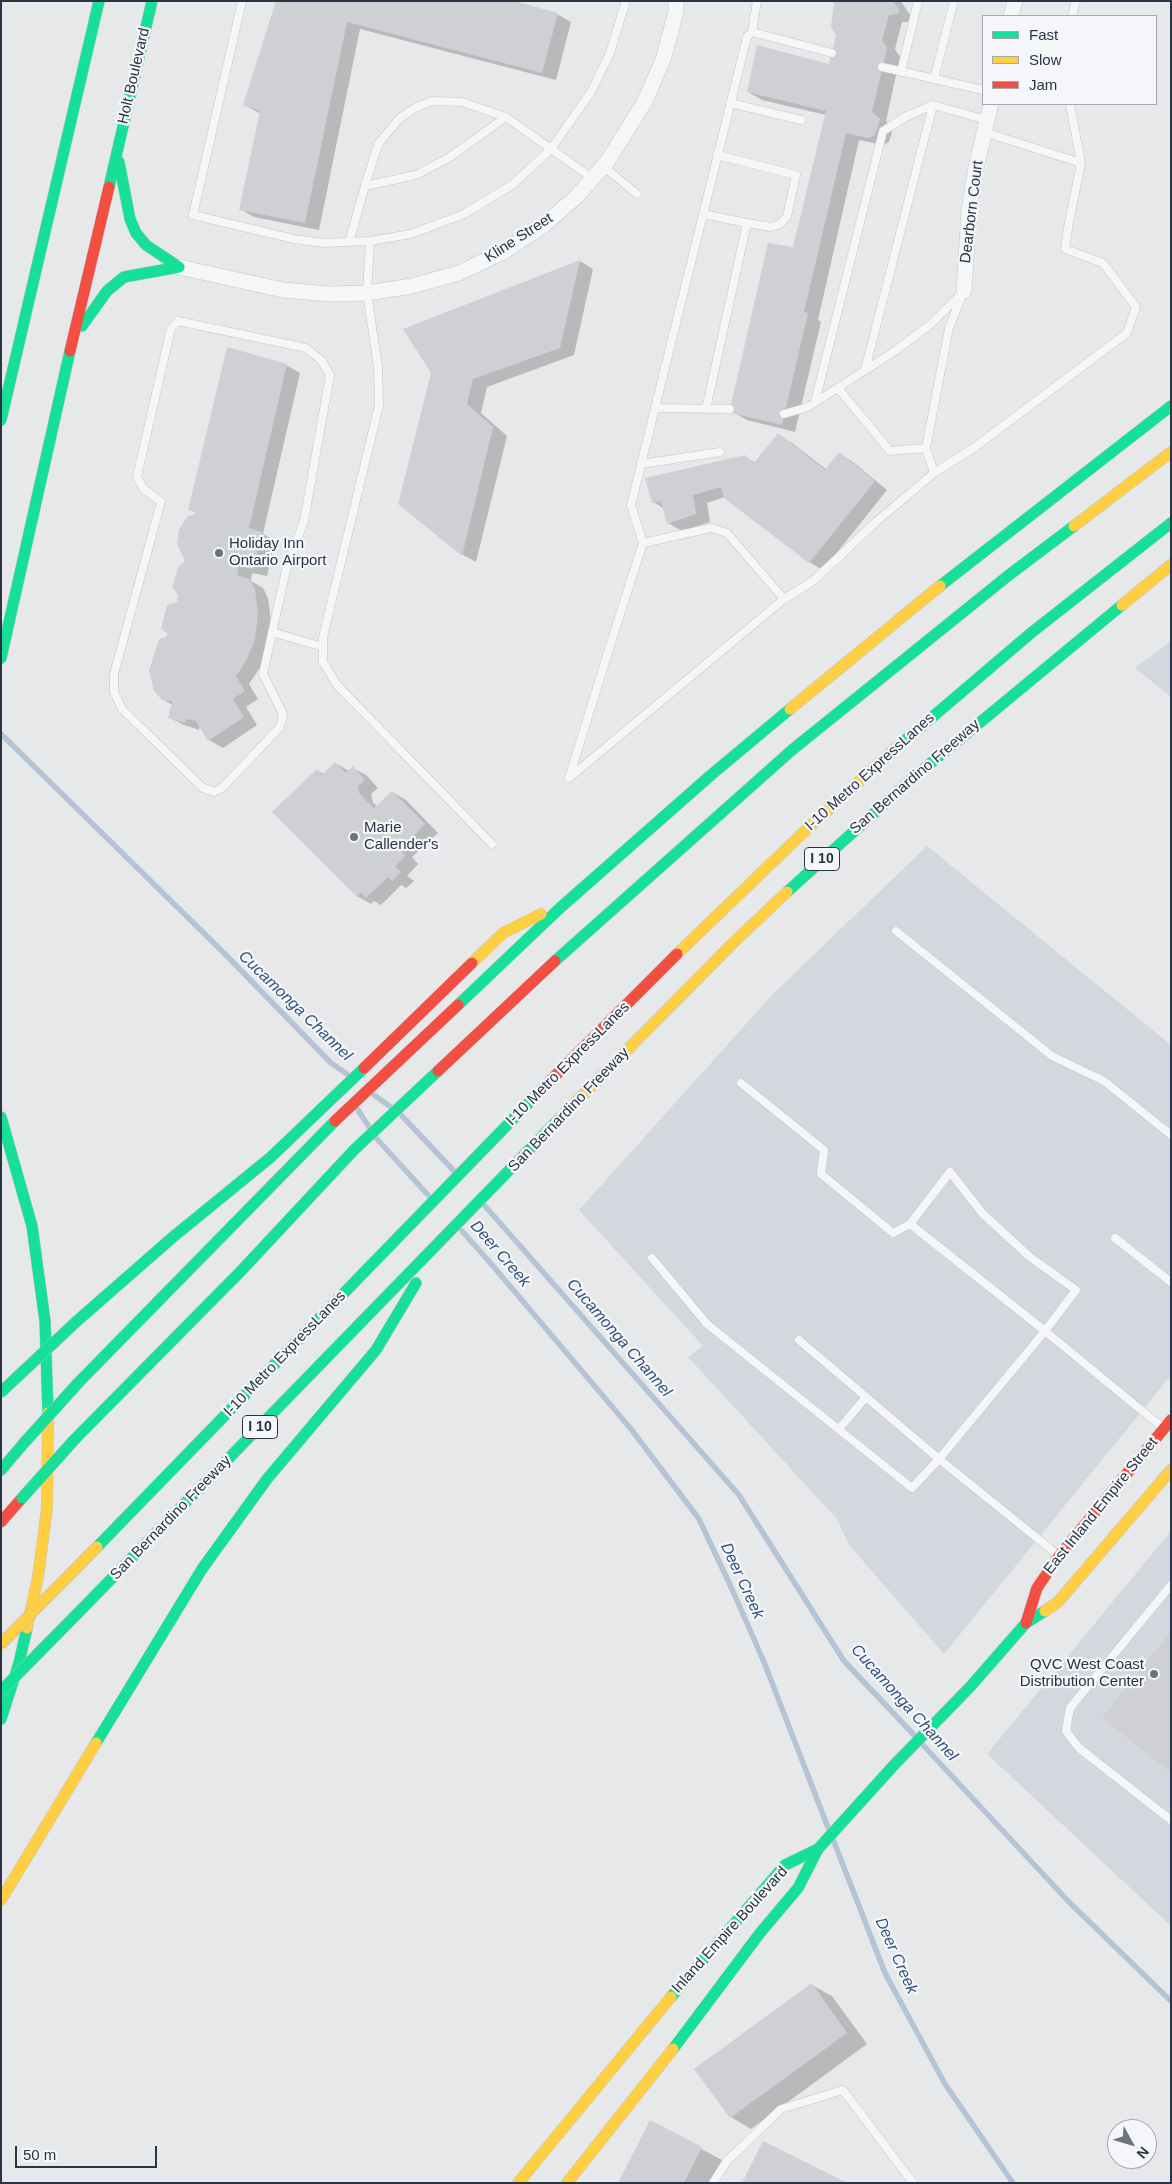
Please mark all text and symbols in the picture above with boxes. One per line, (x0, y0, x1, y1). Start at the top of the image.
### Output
legend (982, 15, 1157, 105)
street label: Holt Boulevard (114, 26, 154, 126)
text: Fast (1029, 26, 1058, 43)
text: Slow (1029, 51, 1062, 68)
text: Jam (1029, 76, 1057, 93)
street label: Dearborn Court (957, 160, 987, 264)
street label: Kline Street (482, 209, 556, 267)
place label: Holiday Inn Ontario Airport (229, 535, 327, 570)
marker: Holiday Inn Ontario Airport (213, 547, 225, 559)
street label: I-10 Metro ExpressLanes (802, 709, 938, 835)
street label: San Bernardino Freeway (846, 716, 984, 838)
place label: Marie Callender's (364, 819, 439, 854)
marker: Marie Callender's (348, 831, 360, 843)
road number: I 10 (804, 848, 840, 871)
water label: Cucamonga Channel (234, 947, 356, 1065)
street label: I-10 Metro ExpressLanes (502, 998, 634, 1130)
street label: San Bernardino Freeway (505, 1044, 633, 1176)
water label: Deer Creek (466, 1217, 534, 1291)
water label: Cucamonga Channel (562, 1275, 676, 1401)
street label: I-10 Metro ExpressLanes (220, 1287, 350, 1421)
road number: I 10 (242, 1415, 278, 1438)
street label: East Inland Empire Street (1040, 1434, 1162, 1578)
street label: San Bernardino Freeway (107, 1452, 235, 1584)
water label: Deer Creek (716, 1540, 768, 1622)
water label: Cucamonga Channel (847, 1641, 961, 1765)
place label: QVC West Coast Distribution Center (1020, 1656, 1144, 1691)
marker: QVC West Coast Distribution Center (1148, 1668, 1160, 1680)
street label: Inland Empire Boulevard (668, 1863, 792, 1997)
water label: Deer Creek (871, 1915, 921, 1997)
north arrow (1107, 2119, 1157, 2169)
scale bar (18, 2136, 160, 2168)
text: N (1133, 2144, 1152, 2162)
text: 50 m (23, 2146, 56, 2163)

